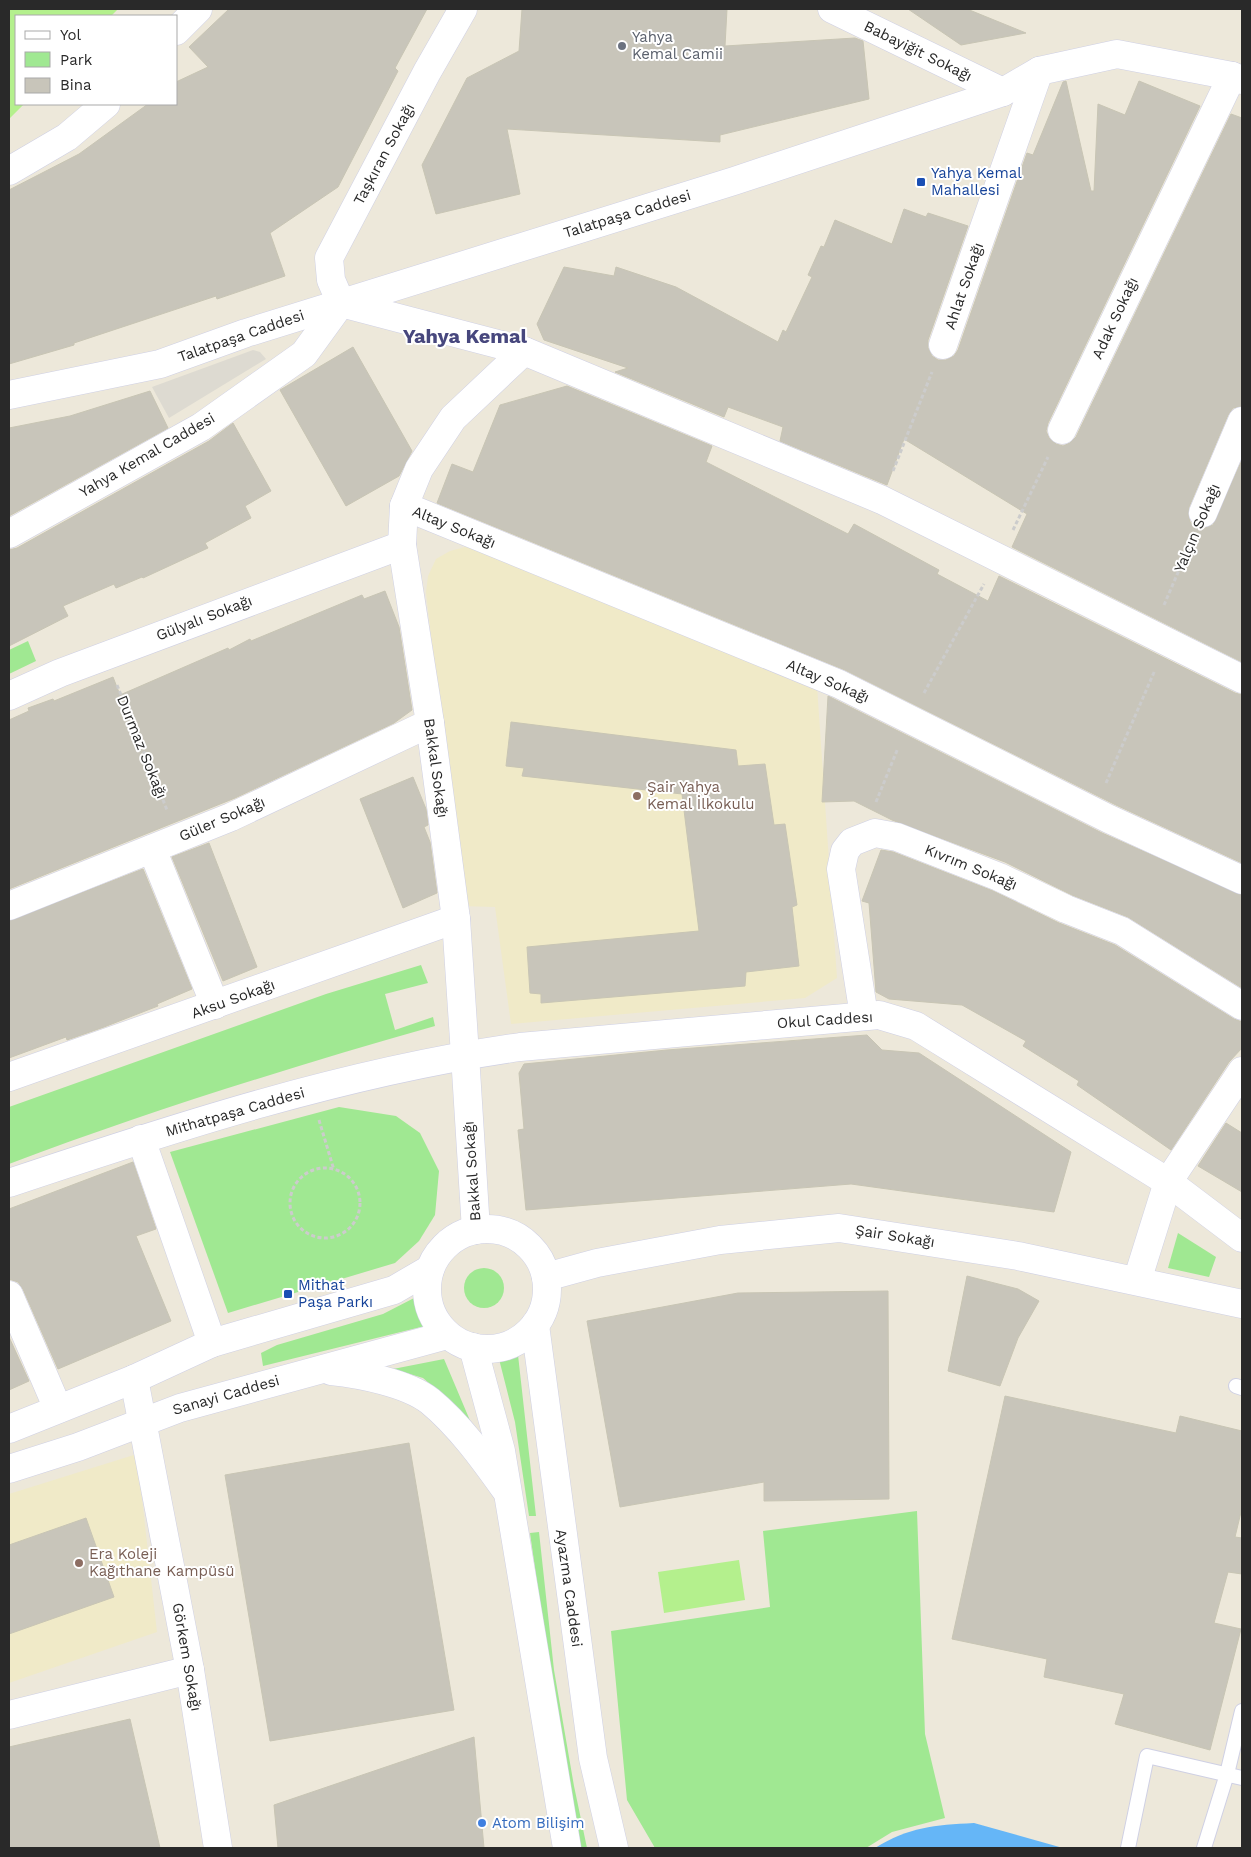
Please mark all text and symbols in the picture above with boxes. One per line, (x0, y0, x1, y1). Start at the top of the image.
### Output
legend (15, 15, 178, 105)
street label: Babayiğit Sokağı (861, 17, 975, 85)
text: Yol (60, 26, 82, 44)
place label: Yahya Kemal Camii (632, 28, 723, 63)
marker: Yahya Kemal Camii (616, 40, 628, 52)
text: Park (60, 51, 93, 69)
text: Bina (60, 76, 92, 94)
street label: Taşkıran Sokağı (350, 100, 418, 208)
place label: Yahya Kemal Mahallesi (931, 164, 1022, 199)
marker: Yahya Kemal Mahallesi (915, 176, 927, 188)
street label: Talatpaşa Caddesi (561, 186, 693, 242)
street label: Ahlat Sokağı (941, 240, 987, 332)
street label: Adak Sokağı (1088, 274, 1142, 362)
street label: Talatpaşa Caddesi (176, 306, 306, 366)
district label: Yahya Kemal (403, 324, 528, 348)
street label: Yahya Kemal Caddesi (76, 409, 218, 501)
street label: Yalçın Sokağı (1170, 481, 1224, 575)
street label: Altay Sokağı (410, 502, 498, 552)
street label: Gülyalı Sokağı (153, 591, 255, 645)
street label: Altay Sokağı (784, 655, 872, 707)
street label: Durmaz Sokağı (113, 693, 171, 801)
street label: Bakkal Sokağı (420, 717, 452, 819)
place label: Şair Yahya Kemal İlkokulu (647, 778, 755, 813)
marker: Şair Yahya Kemal İlkokulu (631, 790, 643, 802)
street label: Güler Sokağı (176, 793, 268, 845)
street label: Kıvrım Sokağı (922, 840, 1020, 894)
street label: Aksu Sokağı (189, 976, 277, 1022)
street label: Okul Caddesı (776, 1008, 874, 1032)
street label: Mithatpaşa Caddesi (163, 1083, 307, 1141)
street label: Bakkal Sokağı (460, 1120, 484, 1222)
street label: Şair Sokağı (854, 1221, 936, 1251)
place label: Mithat Paşa Parkı (298, 1276, 373, 1311)
marker: Mithat Paşa Parkı (282, 1288, 294, 1300)
street label: Sanayi Caddesi (171, 1371, 281, 1419)
street label: Ayazma Caddesi (552, 1528, 586, 1648)
place label: Era Koleji Kağıthane Kampüsü (89, 1545, 234, 1580)
marker: Era Koleji Kağıthane Kampüsü (73, 1557, 85, 1569)
street label: Görkem Sokağı (169, 1601, 205, 1713)
place label: Atom Bilişim (492, 1814, 585, 1832)
marker: Atom Bilişim (476, 1817, 488, 1829)

